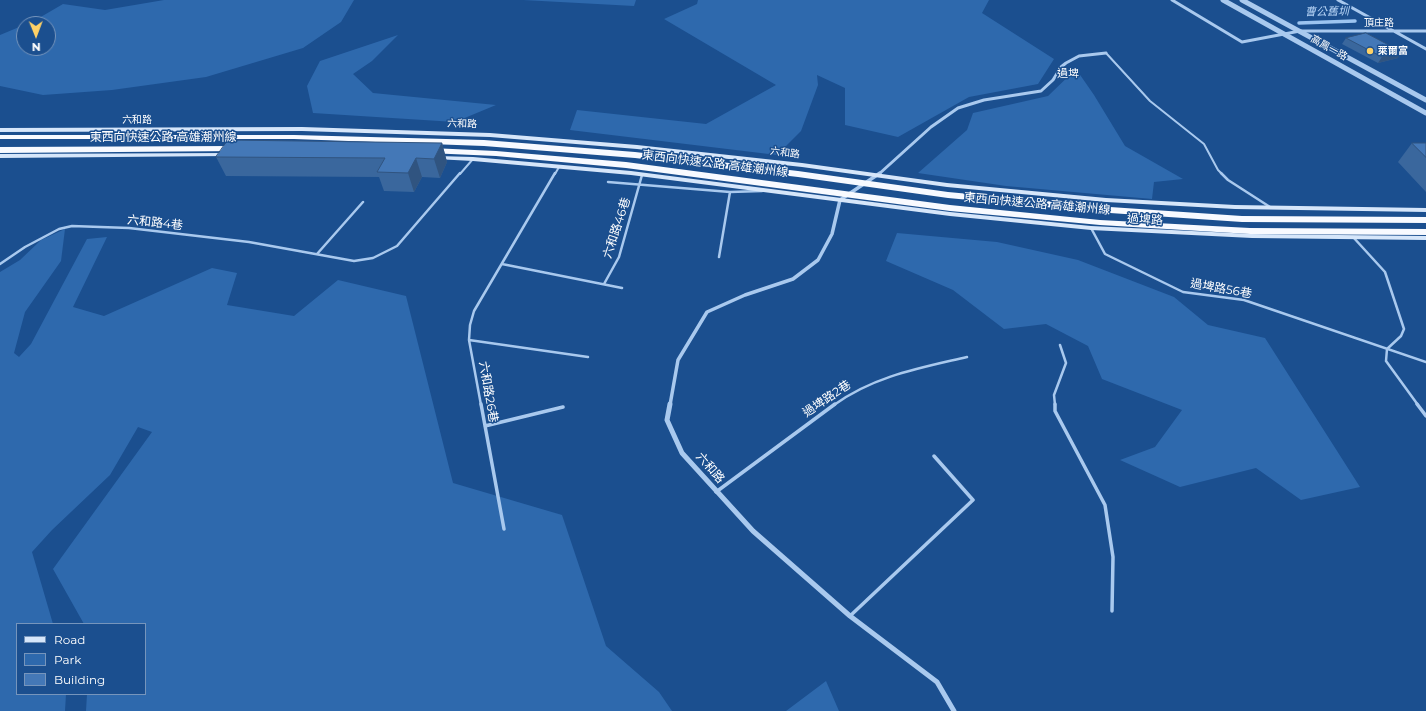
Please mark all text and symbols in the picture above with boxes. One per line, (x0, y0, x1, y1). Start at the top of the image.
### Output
water label: 曹公舊圳 (1305, 5, 1349, 19)
north arrow (16, 16, 56, 56)
street label: 頂庄路 (1364, 17, 1394, 29)
street label: 高鳳一路 (1309, 33, 1349, 63)
text: N (32, 40, 41, 54)
place label: 萊爾富 (1378, 45, 1408, 57)
marker: 萊爾富 (1365, 46, 1375, 56)
district label: 過埤 (1057, 67, 1079, 81)
street label: 六和路 (122, 114, 152, 126)
street label: 六和路 (447, 117, 477, 131)
street label: 東西向快速公路 高雄潮州線 (89, 130, 237, 144)
street label: 六和路 (769, 145, 801, 161)
street label: 東西向快速公路 高雄潮州線 (641, 148, 789, 180)
street label: 東西向快速公路 高雄潮州線 (963, 190, 1111, 218)
street label: 六和路46巷 (600, 196, 634, 260)
street label: 過埤路 (1127, 212, 1163, 228)
street label: 六和路4巷 (126, 213, 184, 233)
street label: 過埤路56巷 (1189, 277, 1253, 301)
street label: 六和路26巷 (476, 360, 500, 424)
street label: 過埤路2巷 (800, 378, 854, 420)
street label: 六和路 (693, 450, 727, 486)
legend (16, 623, 146, 695)
text: Road (54, 632, 85, 647)
text: Park (54, 652, 81, 667)
text: Building (54, 672, 105, 687)

